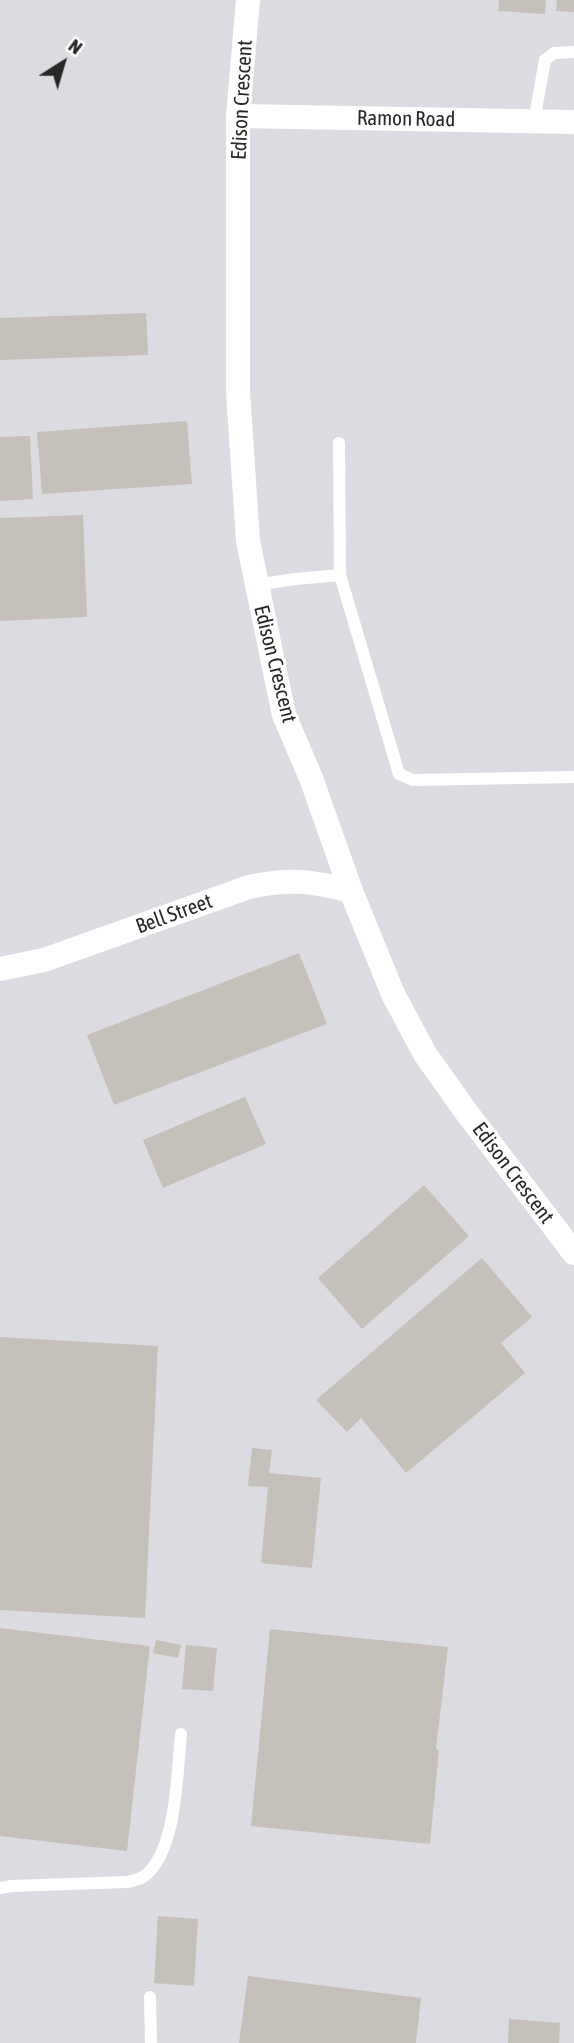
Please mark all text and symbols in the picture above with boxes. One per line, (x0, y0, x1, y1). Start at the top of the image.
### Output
north arrow (28, 28, 98, 98)
text: N (65, 34, 87, 58)
street label: Edison Crescent (226, 39, 258, 161)
street label: Ramon Road (357, 106, 455, 132)
street label: Edison Crescent (248, 603, 302, 725)
street label: Bell Street (132, 889, 216, 939)
street label: Edison Crescent (467, 1117, 559, 1229)

